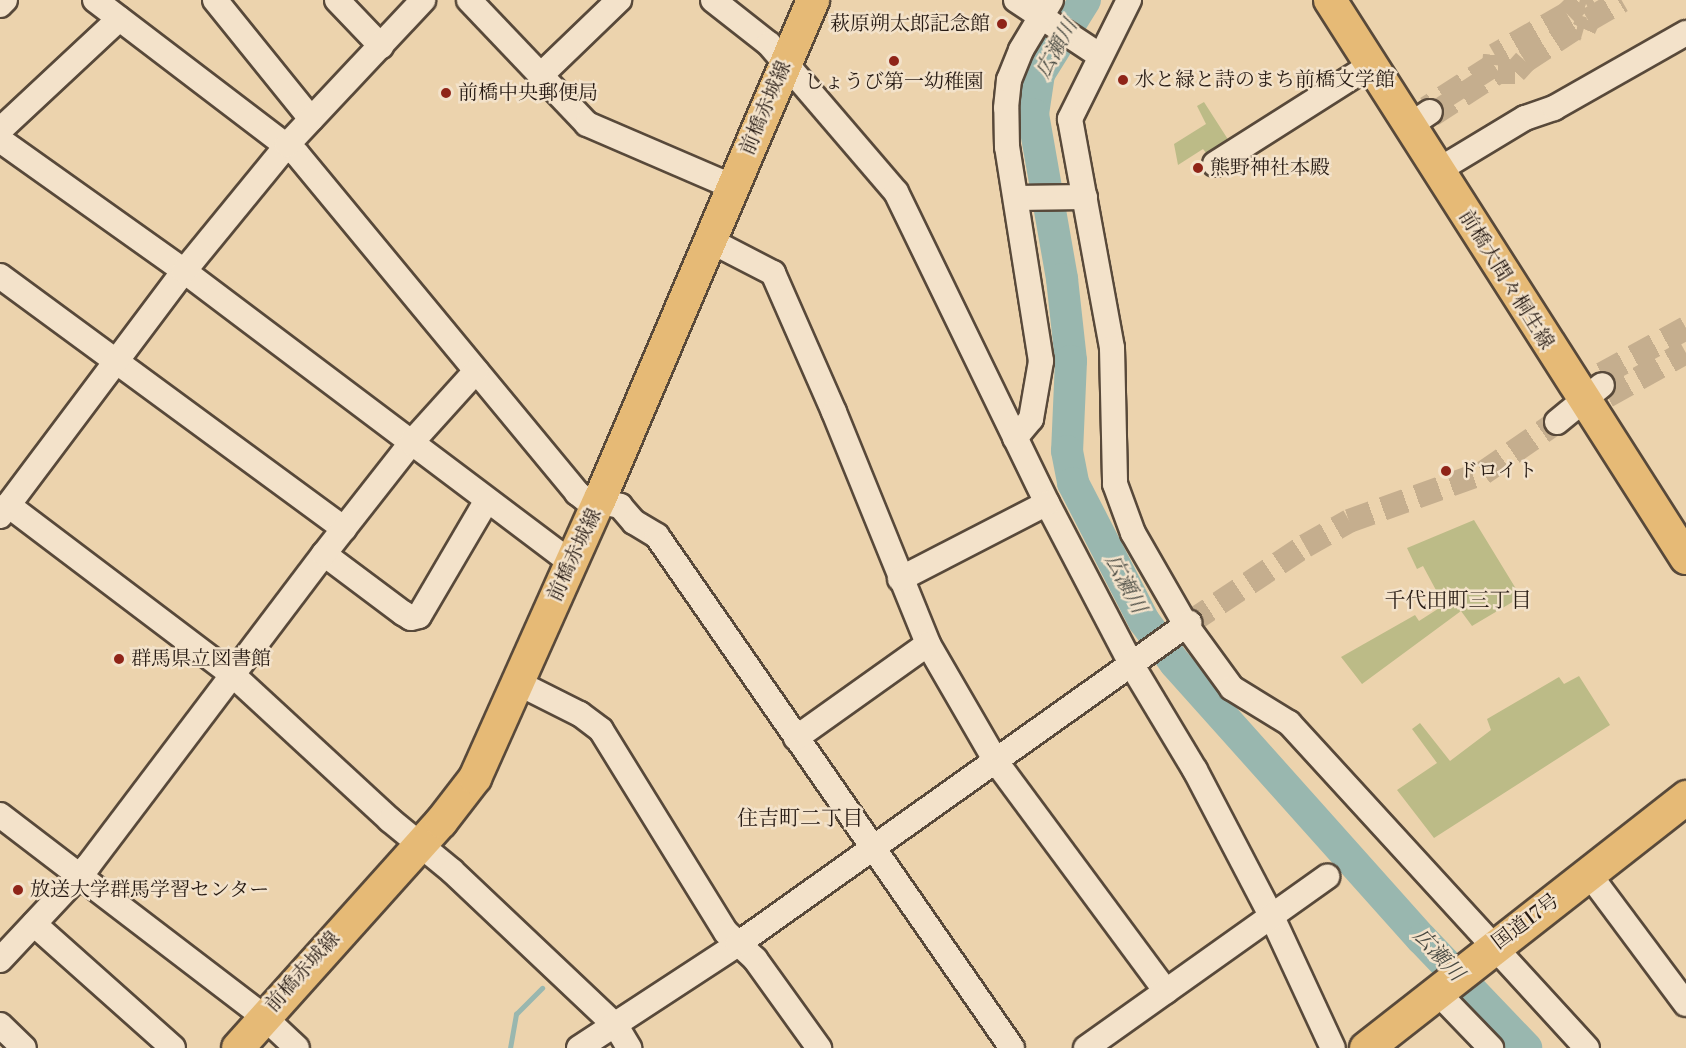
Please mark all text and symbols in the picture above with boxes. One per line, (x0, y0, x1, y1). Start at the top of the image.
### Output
place label: 萩原朔太郎記念館 (830, 12, 990, 36)
water label: 広瀬川 (1031, 15, 1083, 83)
marker: 萩原朔太郎記念館 (995, 17, 1009, 31)
marker: しょうび第一幼稚園 (887, 54, 901, 68)
street label: 前橋赤城線 (735, 57, 797, 159)
place label: 水と緑と詩のまち前橋文学館 (1135, 68, 1395, 92)
place label: しょうび第一幼稚園 (804, 70, 984, 94)
marker: 水と緑と詩のまち前橋文学館 (1116, 73, 1130, 87)
place label: 前橋中央郵便局 (458, 81, 598, 105)
marker: 前橋中央郵便局 (439, 86, 453, 100)
place label: 熊野神社本殿 (1210, 156, 1330, 180)
marker: 熊野神社本殿 (1191, 161, 1205, 175)
street label: 前橋大間々桐生線 (1453, 206, 1559, 354)
place label: ドロイト (1458, 459, 1538, 483)
marker: ドロイト (1439, 464, 1453, 478)
street label: 前橋赤城線 (543, 505, 607, 605)
water label: 広瀬川 (1099, 550, 1151, 618)
district label: 千代田町三丁目 (1385, 588, 1531, 614)
place label: 群馬県立図書館 (131, 647, 271, 671)
marker: 群馬県立図書館 (112, 652, 126, 666)
district label: 住吉町二丁目 (737, 806, 863, 832)
place label: 放送大学群馬学習センター (30, 878, 270, 902)
marker: 放送大学群馬学習センター (11, 883, 25, 897)
street label: 国道17号 (1488, 889, 1564, 955)
water label: 広瀬川 (1407, 923, 1469, 987)
street label: 前橋赤城線 (261, 927, 345, 1017)

